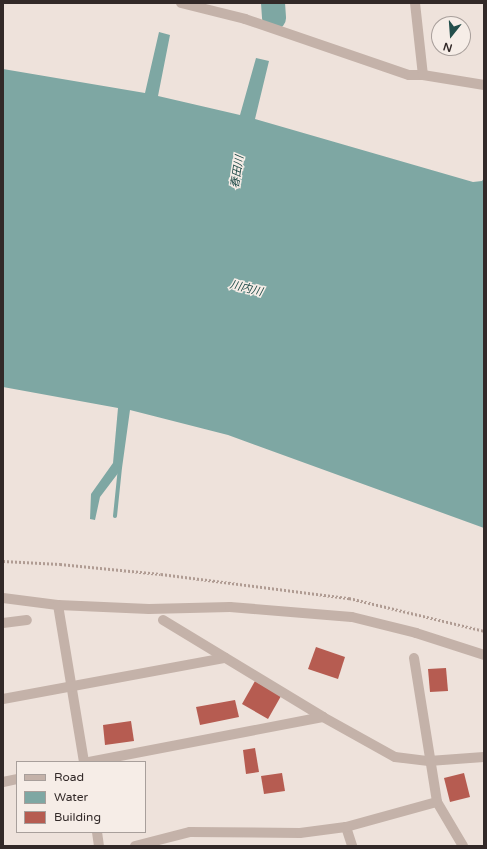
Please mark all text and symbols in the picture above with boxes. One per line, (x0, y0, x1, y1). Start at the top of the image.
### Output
north arrow (431, 16, 471, 56)
text: N (442, 39, 454, 55)
water label: 春田川 (229, 155, 247, 189)
water label: 川内川 (228, 279, 264, 299)
legend (16, 761, 146, 833)
text: Road (54, 770, 84, 784)
text: Water (54, 790, 88, 804)
text: Building (54, 810, 101, 824)

